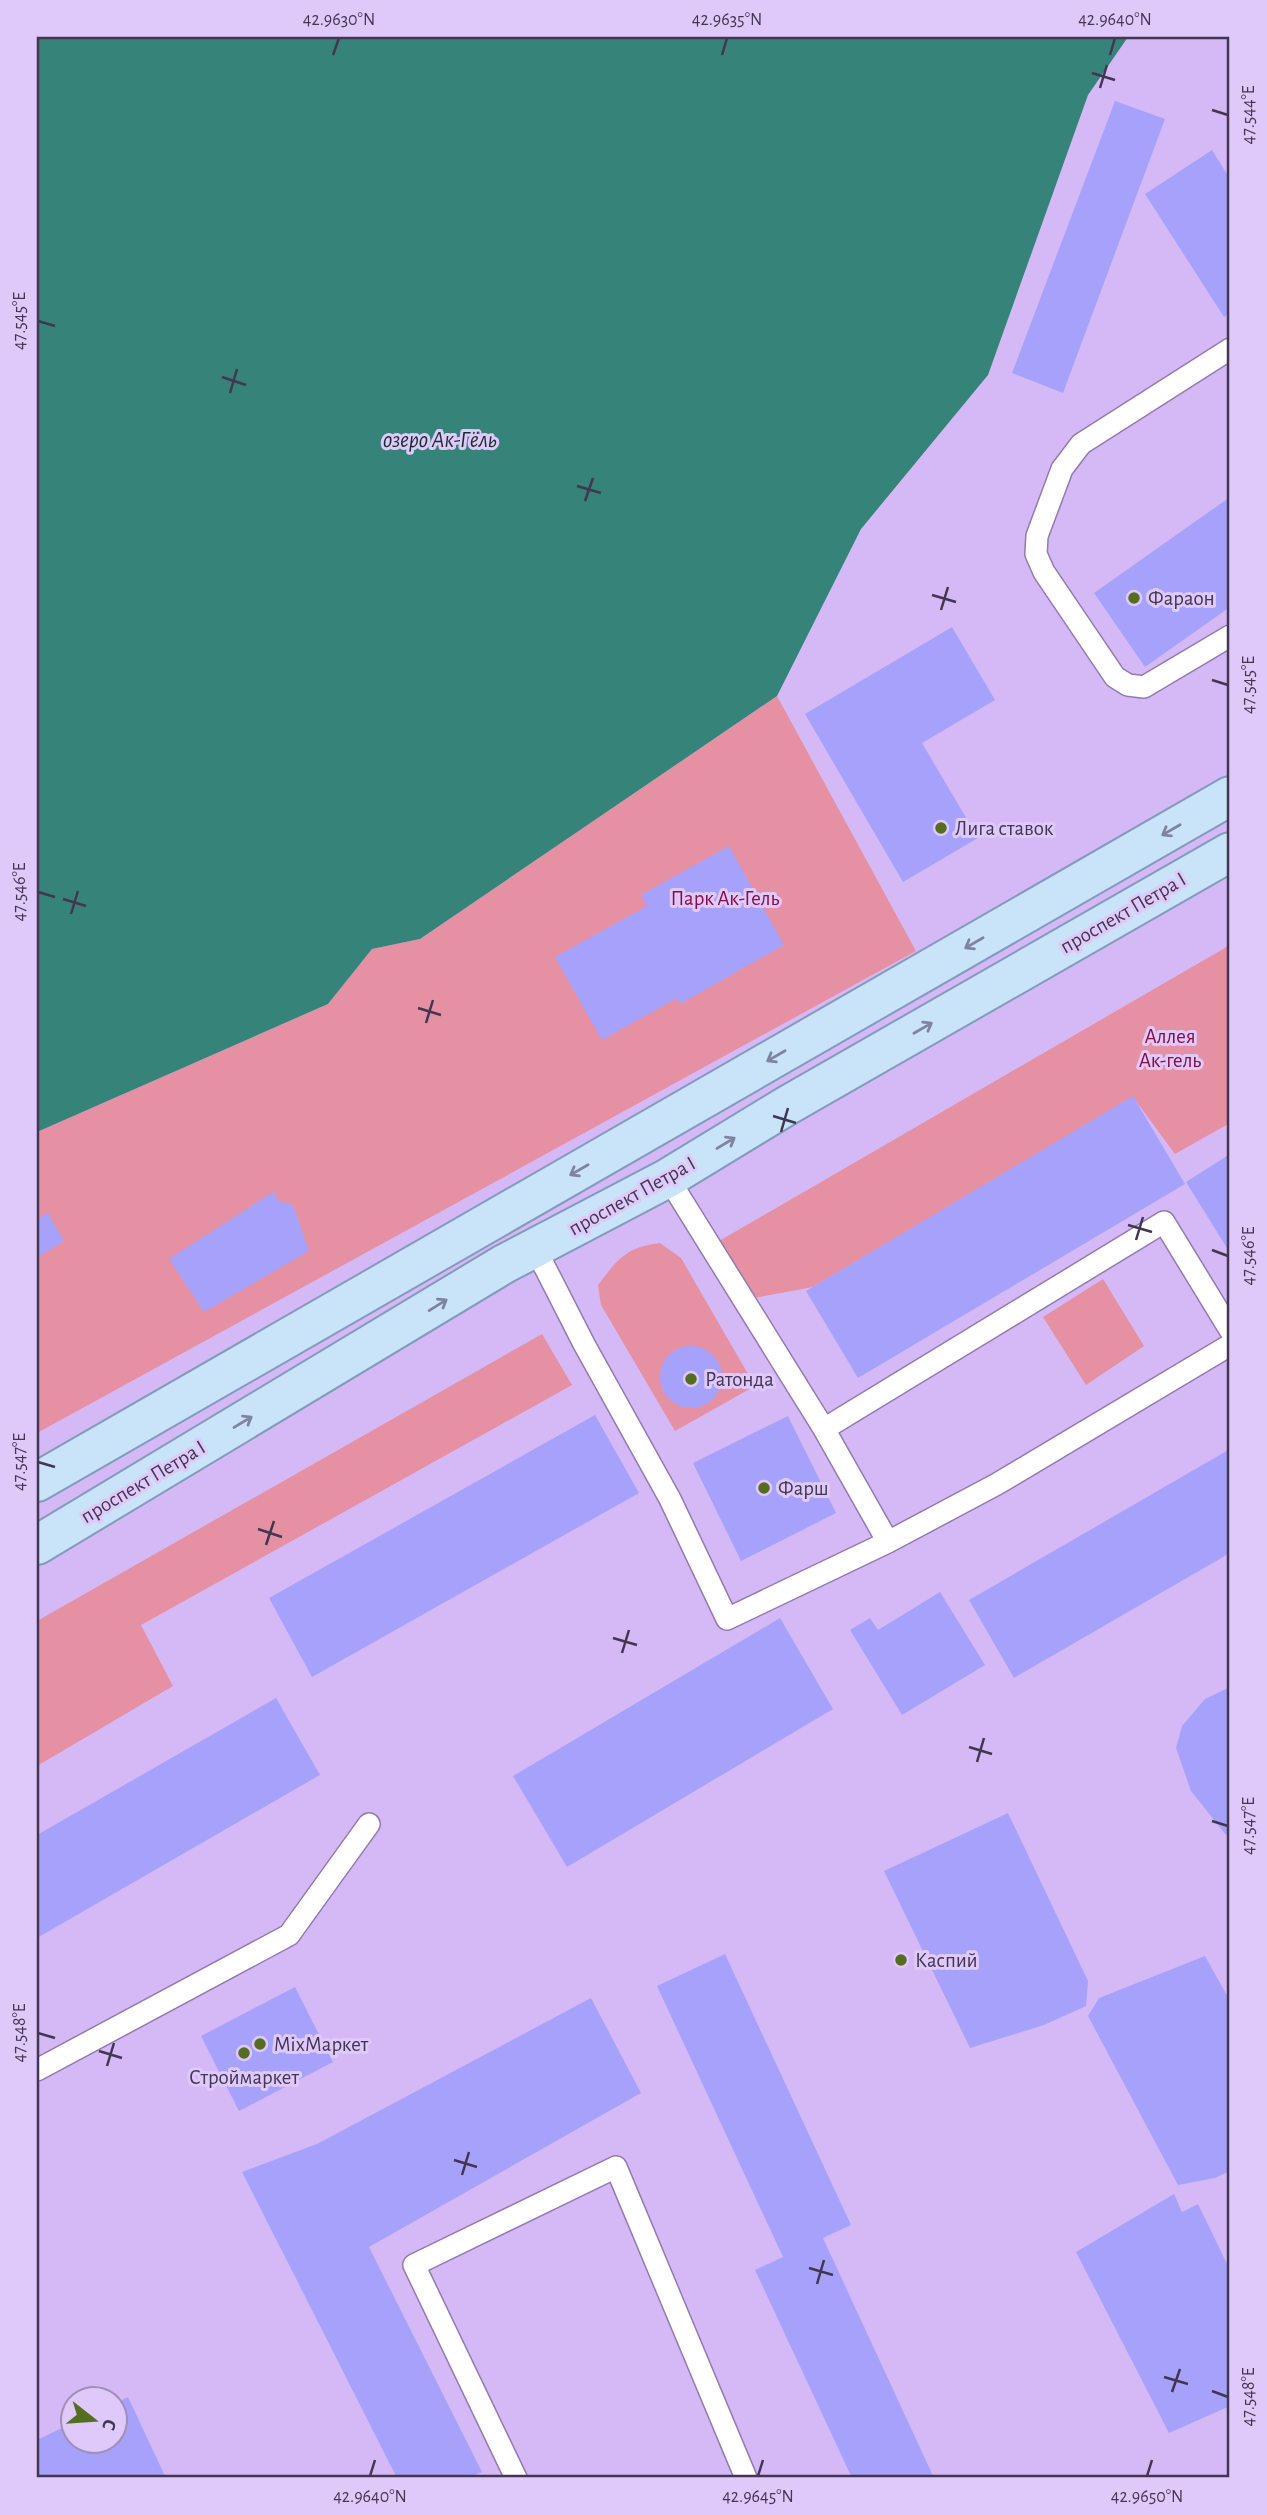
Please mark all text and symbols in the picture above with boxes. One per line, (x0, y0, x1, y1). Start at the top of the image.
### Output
text: 42.9630°N (303, 11, 375, 29)
text: 42.9635°N (692, 11, 762, 29)
text: 42.9640°N (1078, 11, 1152, 29)
text: 47.544°E (1240, 85, 1258, 145)
text: 47.545°E (11, 292, 29, 350)
water label: озеро Ак-Гёль (383, 429, 497, 452)
place label: Фараон (1148, 588, 1215, 609)
marker: Фараон (1126, 590, 1142, 606)
text: 47.545°E (1240, 656, 1258, 714)
place label: Лига ставок (955, 818, 1054, 839)
marker: Лига ставок (933, 820, 949, 836)
one-way arrow (1161, 824, 1182, 837)
text: 47.546°E (11, 862, 29, 921)
street label: проспект Петра I (1057, 869, 1189, 957)
park label: Парк Ак-Гель (671, 888, 779, 909)
one-way arrow (964, 936, 984, 950)
one-way arrow (912, 1021, 932, 1035)
park label: Аллея Ак-гель (1139, 1026, 1201, 1071)
one-way arrow (767, 1050, 787, 1064)
one-way arrow (716, 1136, 736, 1150)
street label: проспект Петра I (565, 1153, 699, 1239)
one-way arrow (569, 1163, 589, 1177)
text: 47.546°E (1240, 1226, 1258, 1285)
one-way arrow (427, 1298, 447, 1312)
place label: Ратонда (705, 1369, 774, 1390)
marker: Ратонда (683, 1371, 699, 1387)
one-way arrow (232, 1415, 252, 1429)
text: 47.547°E (11, 1433, 29, 1491)
street label: проспект Петра I (77, 1437, 209, 1527)
place label: Фарш (778, 1478, 829, 1499)
marker: Фарш (756, 1480, 772, 1496)
text: 47.547°E (1240, 1797, 1258, 1855)
place label: Каспий (915, 1950, 978, 1971)
marker: Каспий (893, 1952, 909, 1968)
text: 47.548°E (11, 2003, 29, 2062)
place label: MixМаркет (274, 2034, 369, 2055)
marker: MixМаркет (252, 2036, 268, 2052)
marker: Строймаркет (236, 2045, 252, 2061)
place label: Строймаркет (189, 2067, 299, 2088)
text: 47.548°E (1240, 2367, 1258, 2426)
north arrow (60, 2386, 130, 2456)
text: С (98, 2417, 119, 2432)
text: 42.9640°N (333, 2488, 407, 2506)
text: 42.9645°N (722, 2488, 794, 2506)
text: 42.9650°N (1111, 2488, 1183, 2506)

